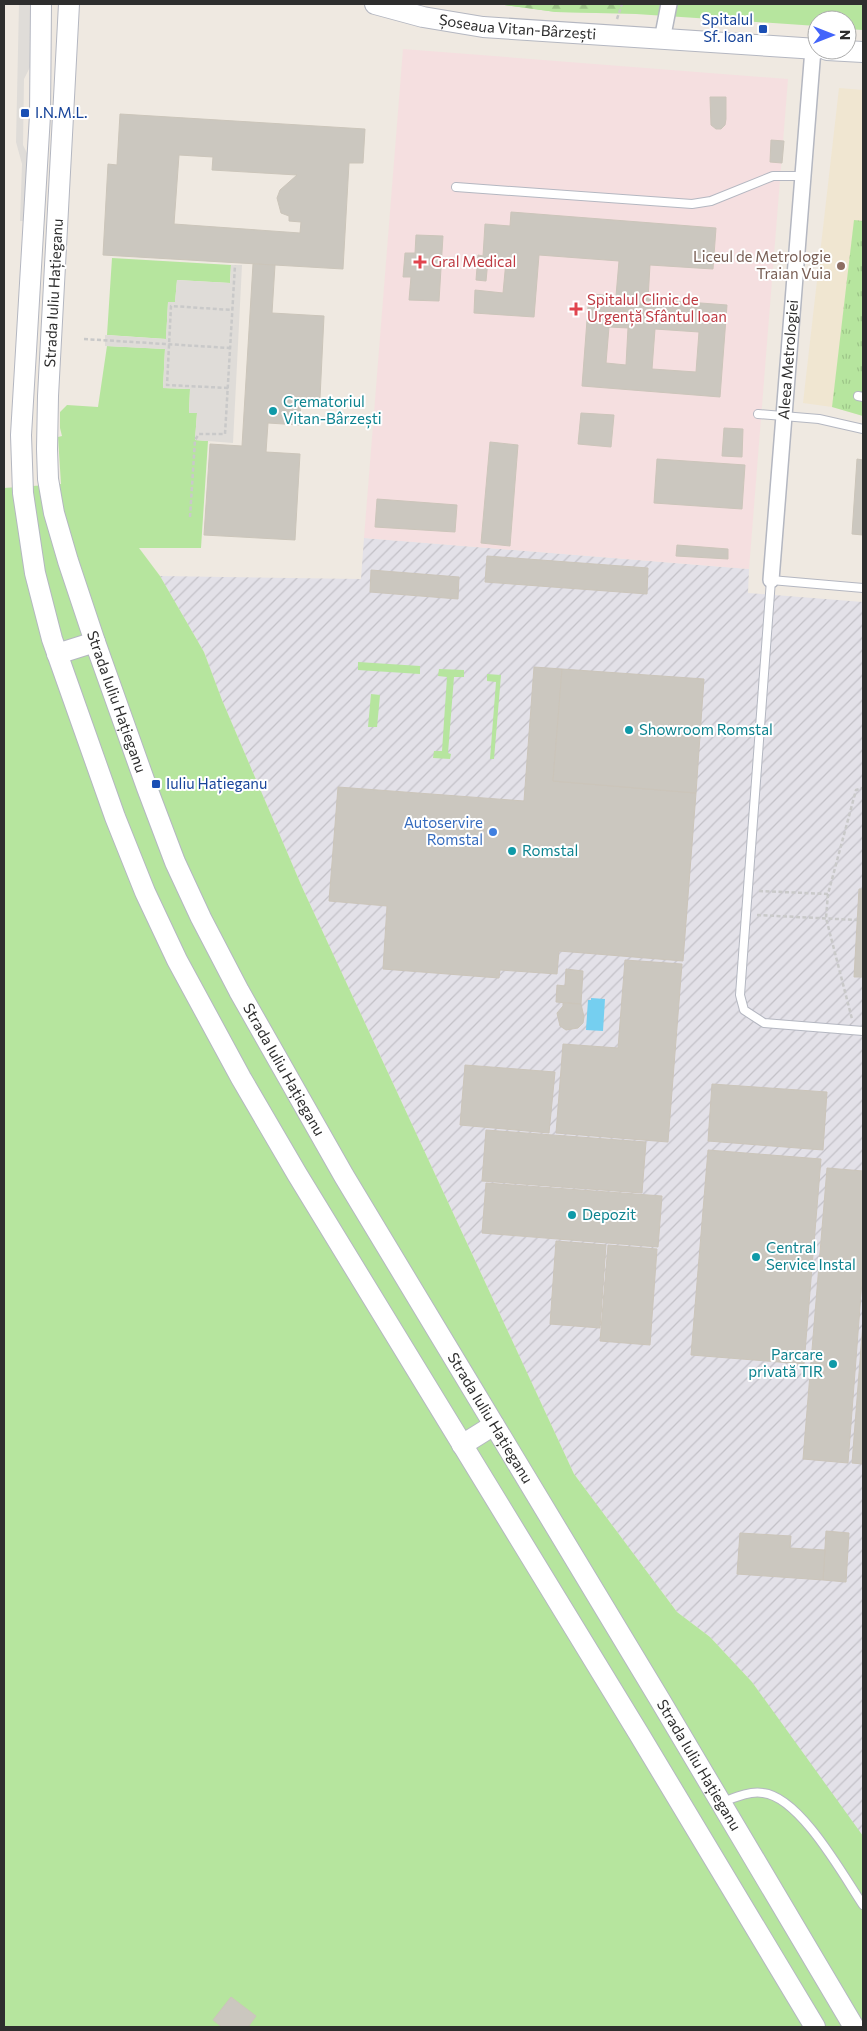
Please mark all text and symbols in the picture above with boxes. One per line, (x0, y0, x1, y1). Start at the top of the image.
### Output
street label: Șoseaua Vitan-Bârzești (437, 10, 597, 44)
place label: Spitalul Sf. Ioan (701, 10, 753, 45)
north arrow (807, 10, 857, 60)
marker: Spitalul Sf. Ioan (757, 23, 769, 35)
text: N (837, 30, 854, 40)
place label: I.N.M.L. (35, 103, 88, 121)
marker: I.N.M.L. (19, 107, 31, 119)
street label: Strada Iuliu Hațieganu (40, 218, 68, 368)
place label: Liceul de Metrologie Traian Vuia (693, 247, 831, 282)
place label: Gral Medical (431, 252, 516, 270)
marker: Gral Medical (413, 255, 427, 269)
marker: Liceul de Metrologie Traian Vuia (835, 260, 847, 272)
place label: Spitalul Clinic de Urgență Sfântul Ioan (587, 290, 727, 327)
street label: Aleea Metrologiei (774, 299, 801, 420)
marker: Spitalul Clinic de Urgență Sfântul Ioan (569, 302, 583, 316)
place label: Crematoriul Vitan-Bârzești (283, 392, 382, 429)
marker: Crematoriul Vitan-Bârzești (267, 405, 279, 417)
street label: Strada Iuliu Hațieganu (84, 628, 151, 775)
place label: Showroom Romstal (639, 720, 773, 738)
marker: Showroom Romstal (623, 724, 635, 736)
place label: Iuliu Hațieganu (166, 774, 267, 794)
marker: Iuliu Hațieganu (150, 778, 162, 790)
place label: Autoservire Romstal (404, 813, 483, 848)
marker: Autoservire Romstal (487, 826, 499, 838)
place label: Romstal (522, 841, 578, 859)
marker: Romstal (506, 845, 518, 857)
street label: Strada Iuliu Hațieganu (240, 1000, 329, 1138)
place label: Depozit (582, 1205, 636, 1223)
marker: Depozit (566, 1209, 578, 1221)
place label: Central Service Instal (766, 1238, 856, 1273)
marker: Central Service Instal (750, 1251, 762, 1263)
place label: Parcare privată TIR (748, 1345, 823, 1380)
street label: Strada Iuliu Hațieganu (445, 1349, 537, 1486)
marker: Parcare privată TIR (827, 1358, 839, 1370)
street label: Strada Iuliu Hațieganu (654, 1696, 745, 1833)

